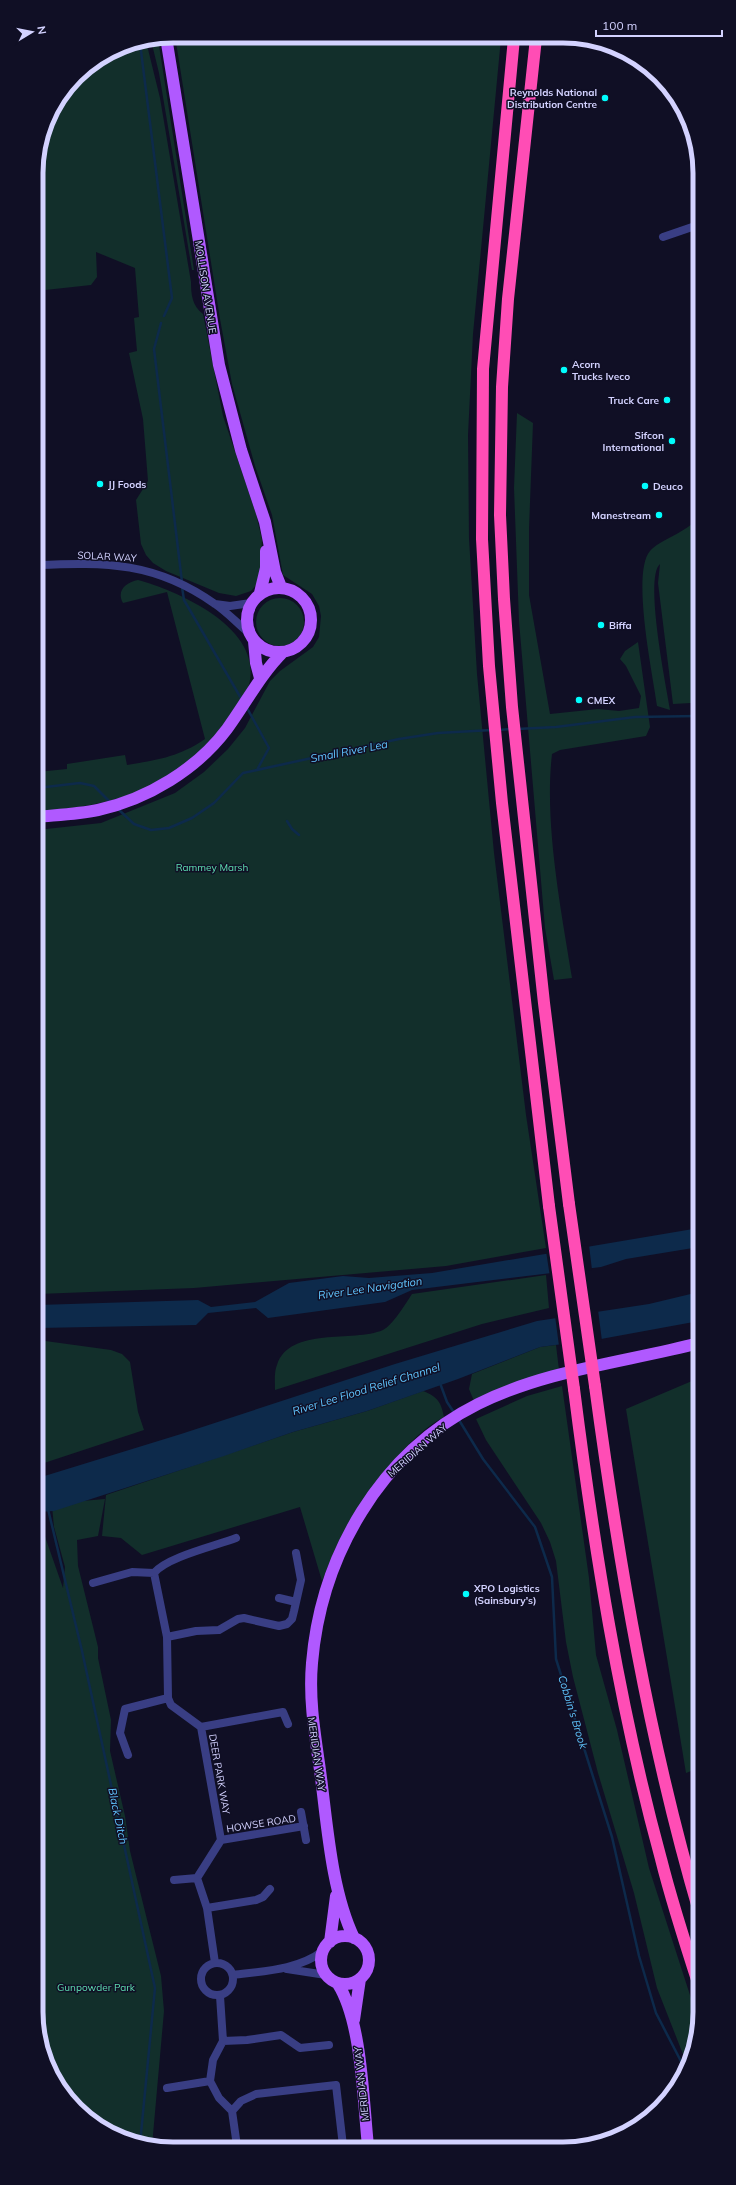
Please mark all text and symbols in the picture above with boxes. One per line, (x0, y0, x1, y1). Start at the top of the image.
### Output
north arrow (12, 12, 52, 52)
scale bar (596, 12, 722, 38)
text: 100 m (602, 18, 637, 33)
text: N (34, 25, 49, 36)
place label: Reynolds National Distribution Centre (507, 86, 598, 111)
marker: Reynolds National Distribution Centre (600, 93, 610, 103)
street label: MOLLISON AVENUE (192, 240, 219, 335)
place label: Acorn Trucks Iveco (572, 358, 630, 383)
marker: Acorn Trucks Iveco (559, 365, 569, 375)
place label: Truck Care (608, 394, 660, 407)
marker: Truck Care (662, 395, 672, 405)
place label: Sifcon International (603, 429, 664, 454)
marker: Sifcon International (667, 436, 677, 446)
place label: JJ Foods (108, 478, 146, 491)
marker: JJ Foods (95, 479, 105, 489)
place label: Deuco (653, 480, 683, 493)
marker: Deuco (640, 481, 650, 491)
place label: Manestream (591, 509, 651, 522)
marker: Manestream (654, 510, 664, 520)
street label: SOLAR WAY (77, 548, 138, 565)
place label: Biffa (609, 619, 632, 632)
marker: Biffa (596, 620, 606, 630)
place label: CMEX (587, 694, 615, 707)
marker: CMEX (574, 695, 584, 705)
water label: Small River Lea (309, 737, 389, 765)
park label: Rammey Marsh (176, 861, 249, 874)
water label: River Lee Navigation (317, 1274, 423, 1302)
water label: River Lee Flood Relief Channel (290, 1360, 442, 1418)
street label: MERIDIAN WAY (385, 1420, 451, 1480)
place label: XPO Logistics (Sainsbury's) (473, 1582, 540, 1607)
marker: XPO Logistics (Sainsbury's) (461, 1589, 471, 1599)
water label: Cobbin's Brook (555, 1674, 591, 1751)
street label: MERIDIAN WAY (305, 1716, 328, 1793)
street label: DEER PARK WAY (206, 1733, 233, 1816)
water label: Black Ditch (105, 1787, 131, 1845)
street label: HOWSE ROAD (225, 1812, 297, 1835)
park label: Gunpowder Park (57, 1981, 136, 1994)
street label: MERIDIAN WAY (351, 2045, 372, 2122)

